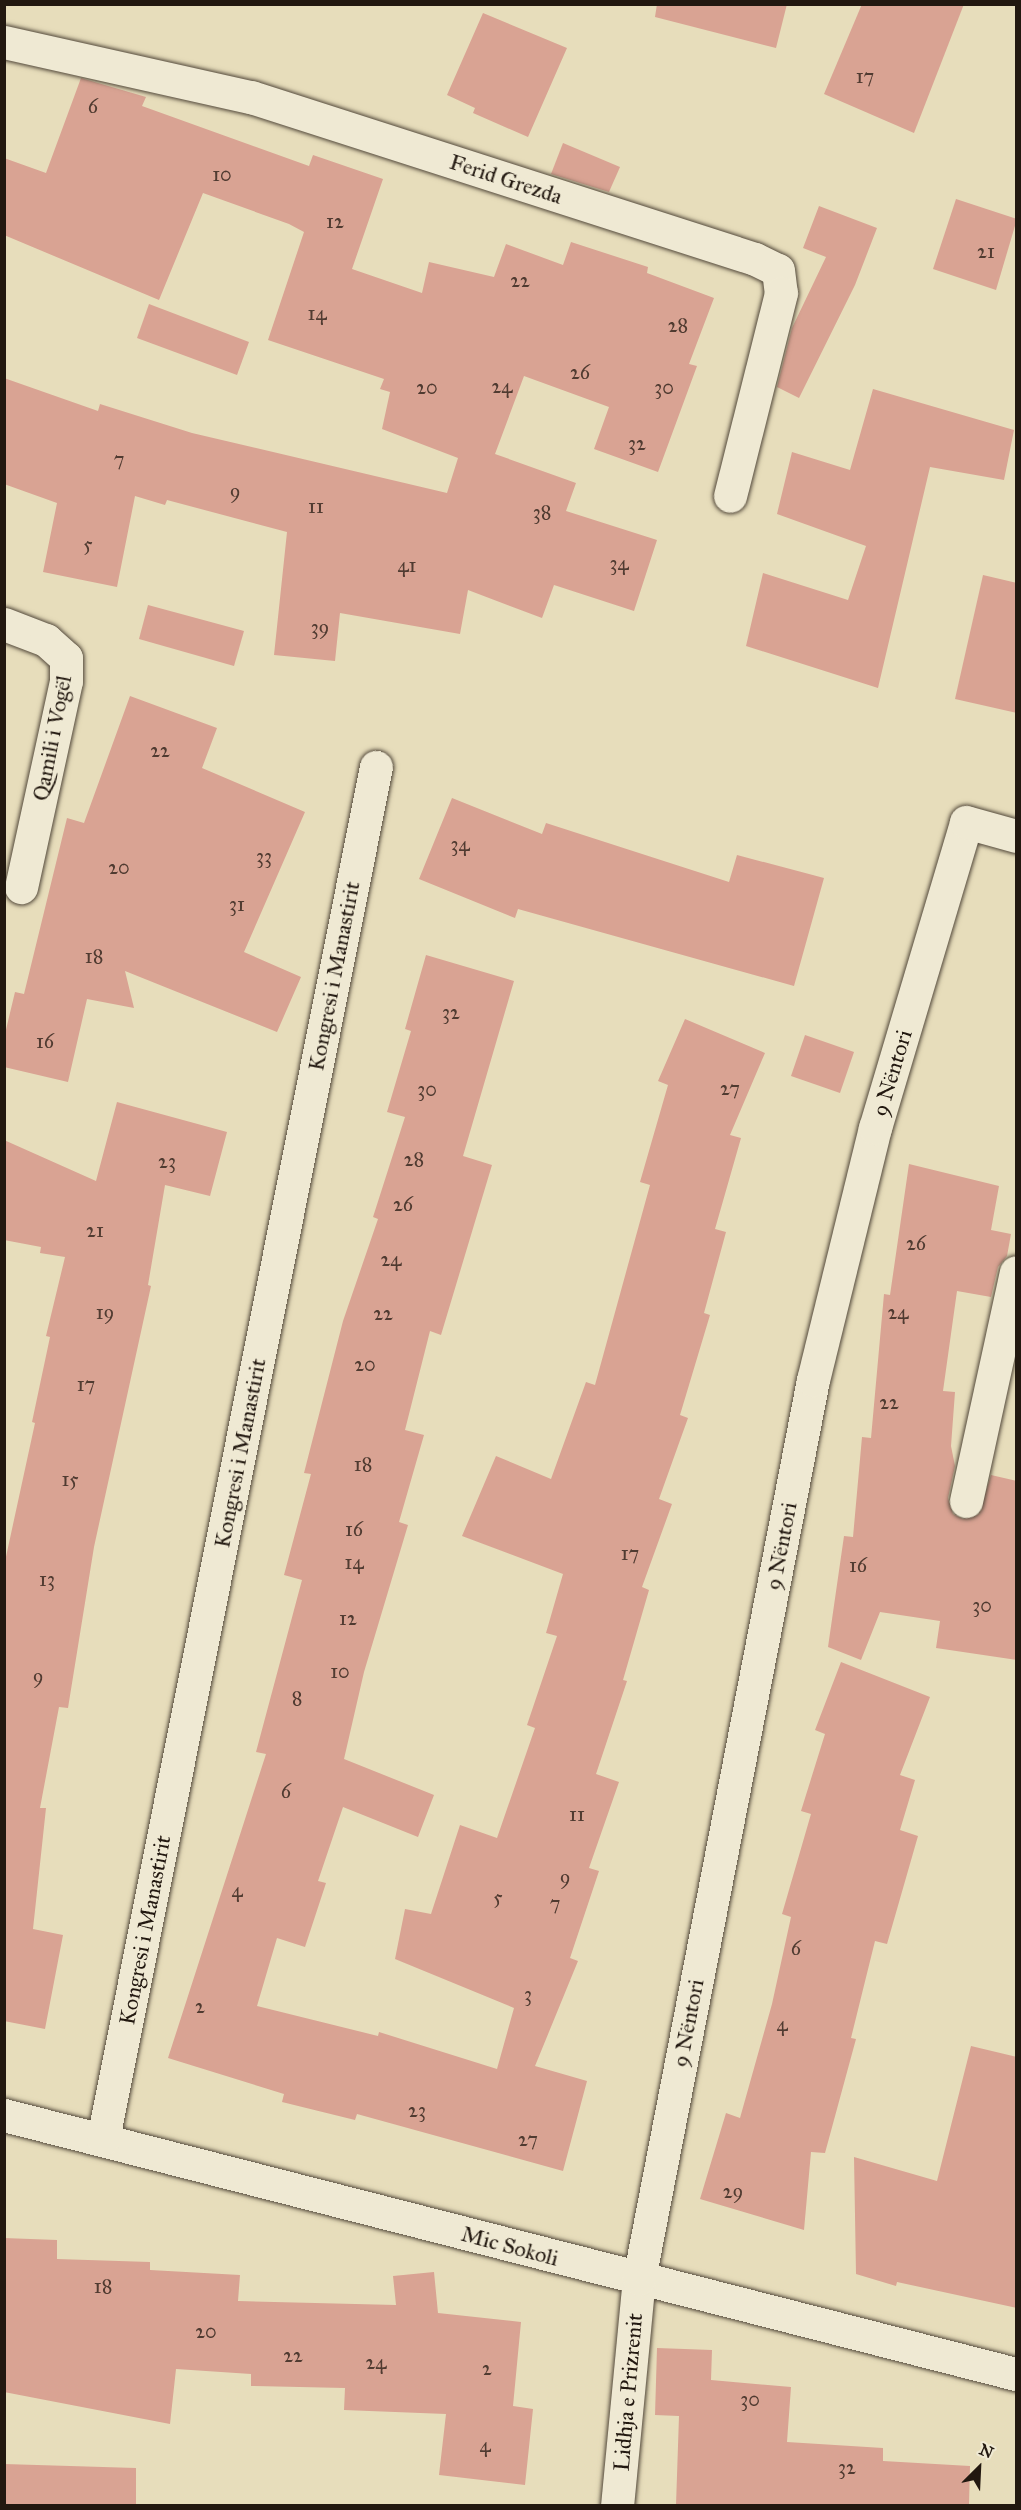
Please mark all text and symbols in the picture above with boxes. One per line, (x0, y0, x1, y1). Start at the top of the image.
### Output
house number: 17 (856, 64, 874, 88)
house number: 6 (88, 94, 98, 118)
street label: Ferid Grezda (446, 148, 566, 210)
house number: 10 (212, 162, 232, 186)
house number: 12 (326, 209, 344, 233)
house number: 21 (977, 239, 995, 263)
house number: 22 (510, 268, 530, 292)
house number: 14 (307, 301, 327, 325)
house number: 28 (668, 313, 688, 337)
house number: 26 (570, 360, 590, 384)
house number: 24 (491, 374, 513, 398)
house number: 20 (416, 375, 438, 399)
house number: 30 (654, 375, 674, 399)
house number: 32 (628, 431, 646, 455)
house number: 7 (114, 447, 124, 471)
house number: 9 (230, 479, 240, 503)
house number: 11 (308, 494, 324, 518)
house number: 38 (533, 500, 551, 524)
house number: 5 (83, 532, 93, 556)
house number: 34 (609, 551, 629, 575)
house number: 41 (397, 553, 417, 577)
house number: 39 (311, 615, 329, 639)
street label: Qamili i Vogël (27, 673, 77, 803)
house number: 22 (150, 738, 170, 762)
house number: 34 (450, 832, 470, 856)
house number: 33 (256, 844, 272, 868)
house number: 20 (108, 855, 130, 879)
street label: Kongresi i Manastirit (303, 879, 365, 1073)
house number: 31 (229, 892, 245, 916)
house number: 18 (85, 944, 103, 968)
house number: 32 (442, 1000, 460, 1024)
street label: 9 Nëntori (866, 1027, 918, 1119)
house number: 16 (36, 1029, 54, 1053)
house number: 27 (720, 1076, 740, 1100)
house number: 30 (417, 1077, 437, 1101)
house number: 28 (404, 1147, 424, 1171)
house number: 23 (158, 1149, 176, 1173)
house number: 26 (393, 1192, 413, 1216)
house number: 21 (86, 1218, 104, 1242)
house number: 26 (906, 1231, 926, 1255)
house number: 24 (380, 1247, 402, 1271)
house number: 19 (96, 1300, 114, 1324)
house number: 24 (887, 1300, 909, 1324)
house number: 22 (373, 1301, 393, 1325)
house number: 20 (354, 1352, 376, 1376)
street label: Kongresi i Manastirit (209, 1356, 271, 1550)
house number: 17 (77, 1372, 95, 1396)
house number: 22 (879, 1390, 899, 1414)
house number: 18 (354, 1452, 372, 1476)
house number: 15 (61, 1467, 79, 1491)
street label: 9 Nëntori (760, 1500, 802, 1592)
house number: 16 (345, 1517, 363, 1541)
house number: 17 (621, 1541, 639, 1565)
house number: 14 (344, 1550, 364, 1574)
house number: 16 (849, 1553, 867, 1577)
house number: 13 (39, 1567, 55, 1591)
house number: 30 (972, 1593, 992, 1617)
house number: 12 (339, 1606, 357, 1630)
house number: 10 (330, 1659, 350, 1683)
house number: 9 (33, 1664, 43, 1688)
house number: 8 (292, 1686, 302, 1710)
house number: 6 (281, 1779, 291, 1803)
house number: 11 (569, 1802, 585, 1826)
street label: Kongresi i Manastirit (114, 1833, 176, 2027)
house number: 9 (560, 1865, 570, 1889)
house number: 4 (231, 1878, 243, 1902)
house number: 5 (493, 1885, 503, 1909)
house number: 7 (550, 1891, 560, 1915)
house number: 6 (791, 1936, 801, 1960)
street label: 9 Nëntori (667, 1977, 709, 2069)
house number: 3 (524, 1982, 532, 2006)
house number: 2 (195, 1994, 205, 2018)
house number: 4 (776, 2012, 788, 2036)
house number: 23 (408, 2098, 426, 2122)
house number: 27 (518, 2127, 538, 2151)
house number: 29 (723, 2179, 743, 2203)
street label: Mic Sokoli (458, 2220, 562, 2272)
house number: 18 (94, 2274, 112, 2298)
street label: Lidhja e Prizrenit (608, 2312, 648, 2472)
house number: 20 (195, 2319, 217, 2343)
house number: 22 (283, 2343, 303, 2367)
house number: 24 (365, 2350, 387, 2374)
house number: 2 (482, 2356, 492, 2380)
house number: 30 (740, 2387, 760, 2411)
house number: 4 (479, 2433, 491, 2457)
north arrow (949, 2438, 1009, 2498)
text: N (976, 2440, 997, 2463)
house number: 32 (838, 2455, 856, 2479)

